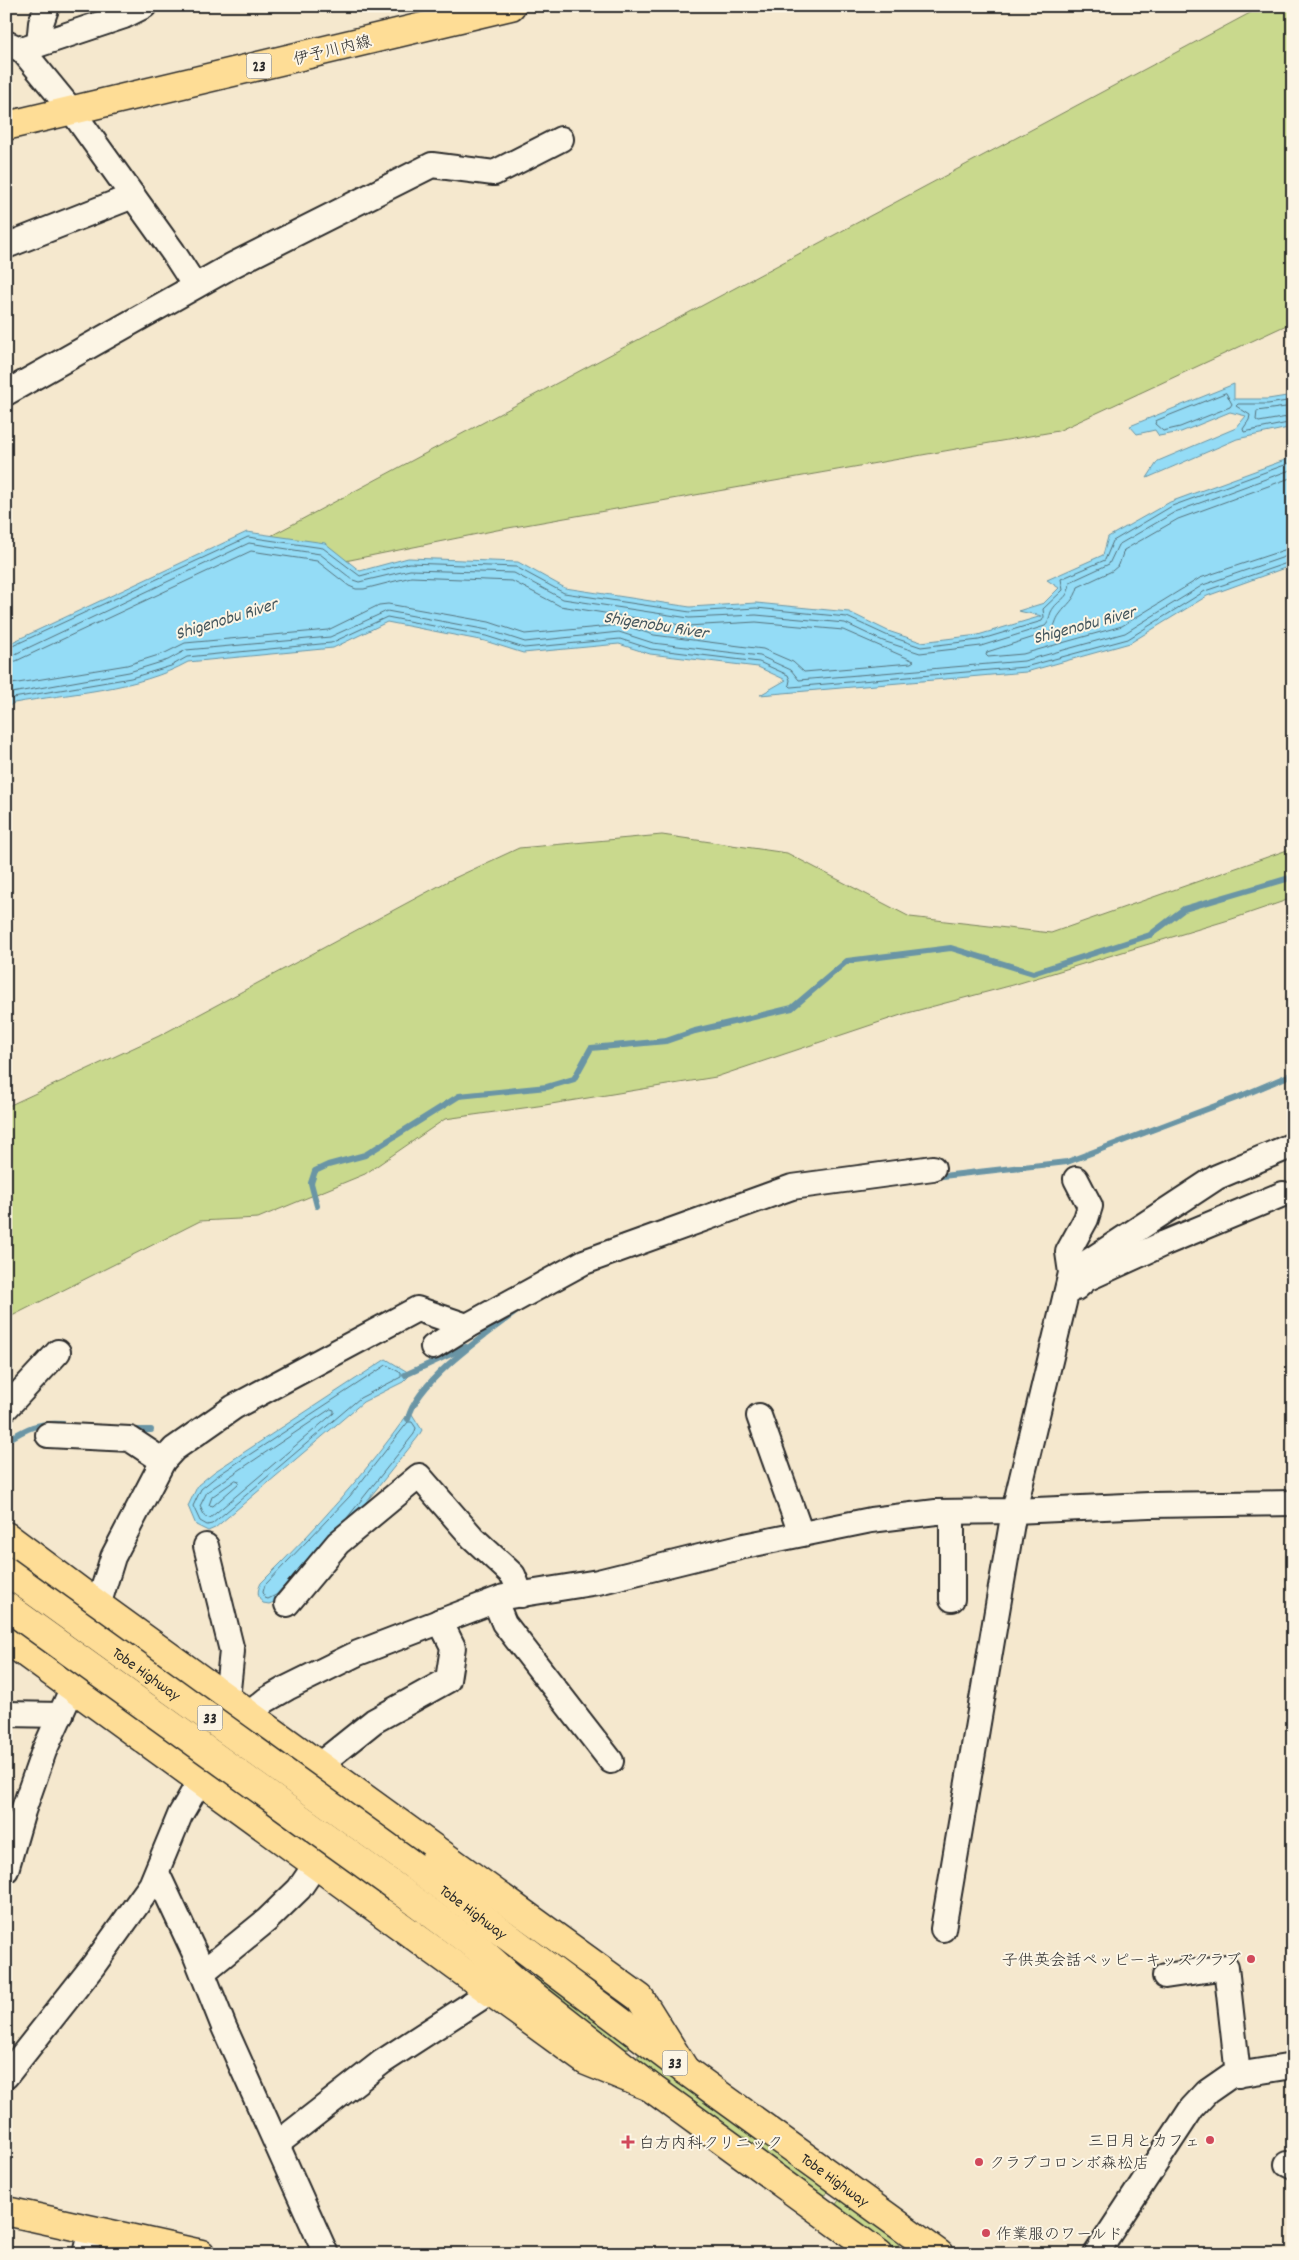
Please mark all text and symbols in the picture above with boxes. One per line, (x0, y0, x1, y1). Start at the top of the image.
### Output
street label: 伊予川内線 (291, 31, 374, 72)
road number: 23 (246, 54, 272, 78)
water label: Shigenobu River (173, 592, 283, 648)
water label: Shigenobu River (1030, 600, 1141, 652)
water label: Shigenobu River (602, 606, 712, 647)
street label: Tobe Highway (107, 1642, 185, 1708)
road number: 33 (198, 1706, 222, 1730)
street label: Tobe Highway (434, 1880, 512, 1947)
place label: 子供英会話ペッピーキッズクラブ (1002, 1950, 1241, 1973)
marker: 子供英会話ペッピーキッズクラブ (1245, 1953, 1257, 1965)
road number: 33 (662, 2050, 688, 2076)
place label: 三日月とカフェ (1088, 2131, 1200, 2154)
place label: 白方内科クリニック (639, 2133, 783, 2156)
marker: 三日月とカフェ (1204, 2134, 1216, 2146)
marker: 白方内科クリニック (621, 2135, 635, 2149)
street label: Tobe Highway (795, 2148, 873, 2214)
place label: クラブコロンボ森松店 (989, 2153, 1149, 2176)
marker: クラブコロンボ森松店 (973, 2156, 985, 2168)
place label: 作業服のワールド (996, 2224, 1123, 2247)
marker: 作業服のワールド (980, 2227, 992, 2239)

